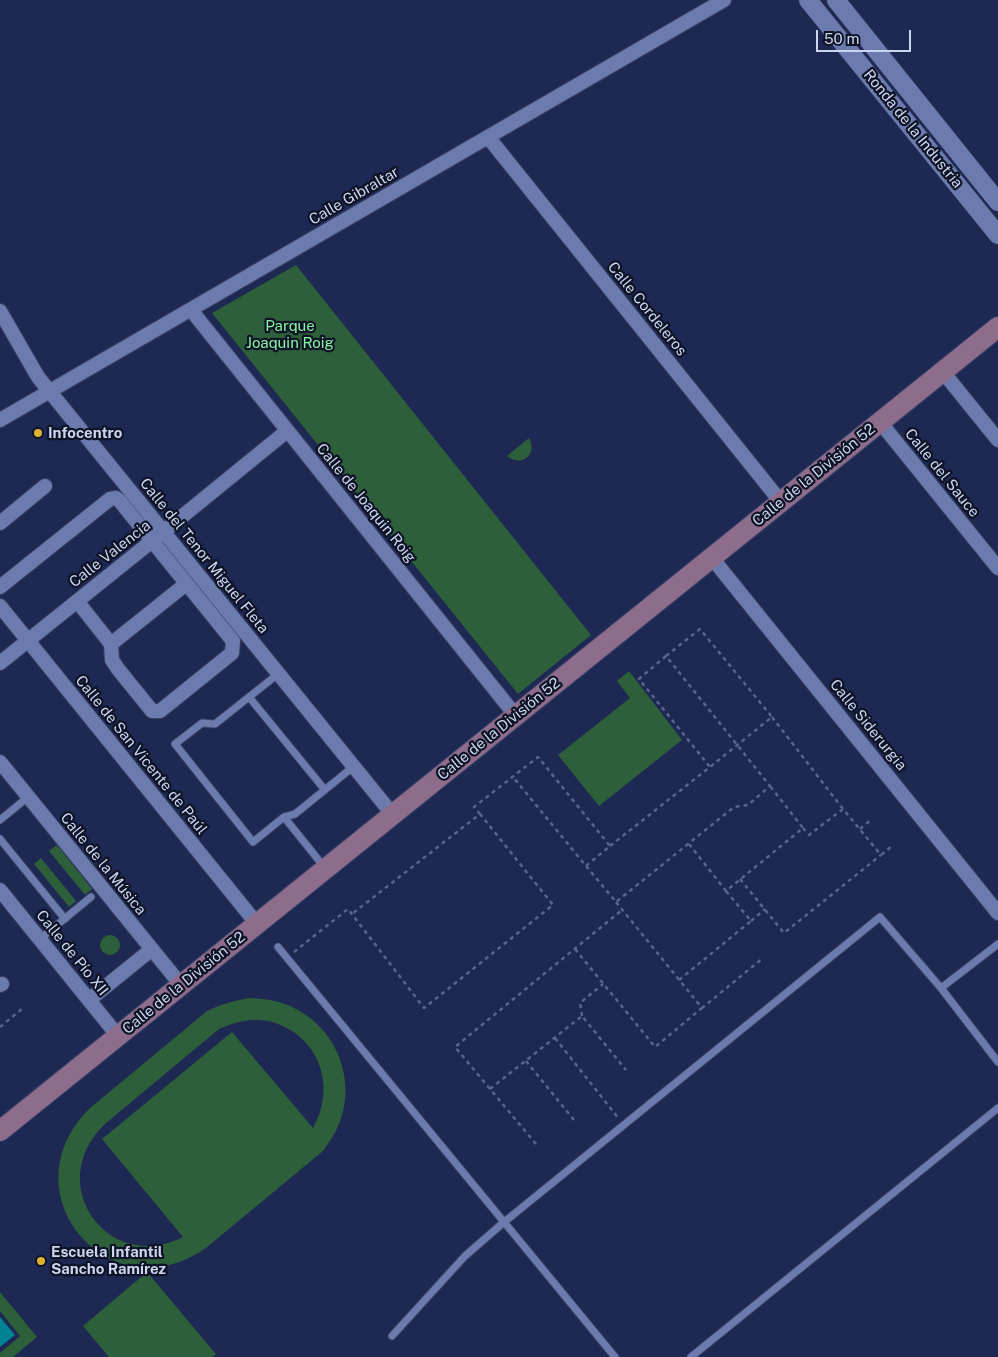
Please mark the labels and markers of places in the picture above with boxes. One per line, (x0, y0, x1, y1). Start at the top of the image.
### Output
place label: Infocentro (48, 424, 122, 442)
marker: Infocentro (32, 427, 44, 439)
place label: Escuela Infantil Sancho Ramírez (51, 1243, 166, 1278)
marker: Escuela Infantil Sancho Ramírez (35, 1255, 47, 1267)

